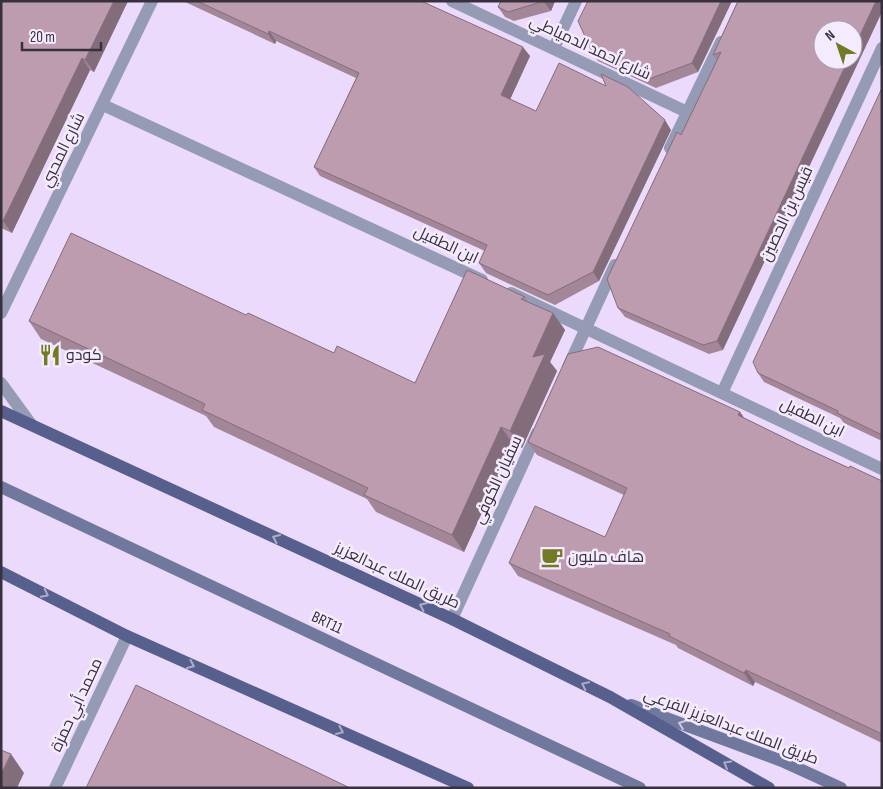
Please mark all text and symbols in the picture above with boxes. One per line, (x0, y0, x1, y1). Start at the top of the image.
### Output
street label: شارع أحمد الدمياطي (525, 11, 654, 87)
scale bar (22, 20, 101, 52)
north arrow (813, 20, 863, 70)
text: N (822, 27, 838, 44)
text: 20 m (30, 28, 55, 47)
street label: شارع المحبي (37, 110, 92, 192)
street label: قيس بن الحصين (757, 163, 817, 265)
street label: ابن الطفيل (411, 222, 481, 268)
restaurant icon: كودو (37, 342, 63, 368)
place label: كودو (66, 346, 102, 365)
street label: ابن الطفيل (777, 394, 847, 442)
street label: سفيان الكوفي (469, 433, 529, 528)
one-way arrow (272, 533, 281, 544)
street label: طريق الملك عبدالعزيز (330, 538, 463, 613)
cafe icon: هاف مليون (539, 544, 565, 570)
place label: هاف مليون (568, 548, 644, 567)
one-way arrow (39, 588, 48, 598)
one-way arrow (419, 602, 428, 612)
street label: BRT11 (308, 608, 346, 639)
street label: محمد أبي حمزة (46, 655, 110, 756)
one-way arrow (186, 658, 195, 669)
one-way arrow (581, 681, 590, 691)
street label: طريق الملك عبدالعزيز الفرعي (640, 685, 821, 772)
one-way arrow (678, 720, 687, 730)
one-way arrow (335, 724, 344, 735)
one-way arrow (723, 760, 732, 770)

